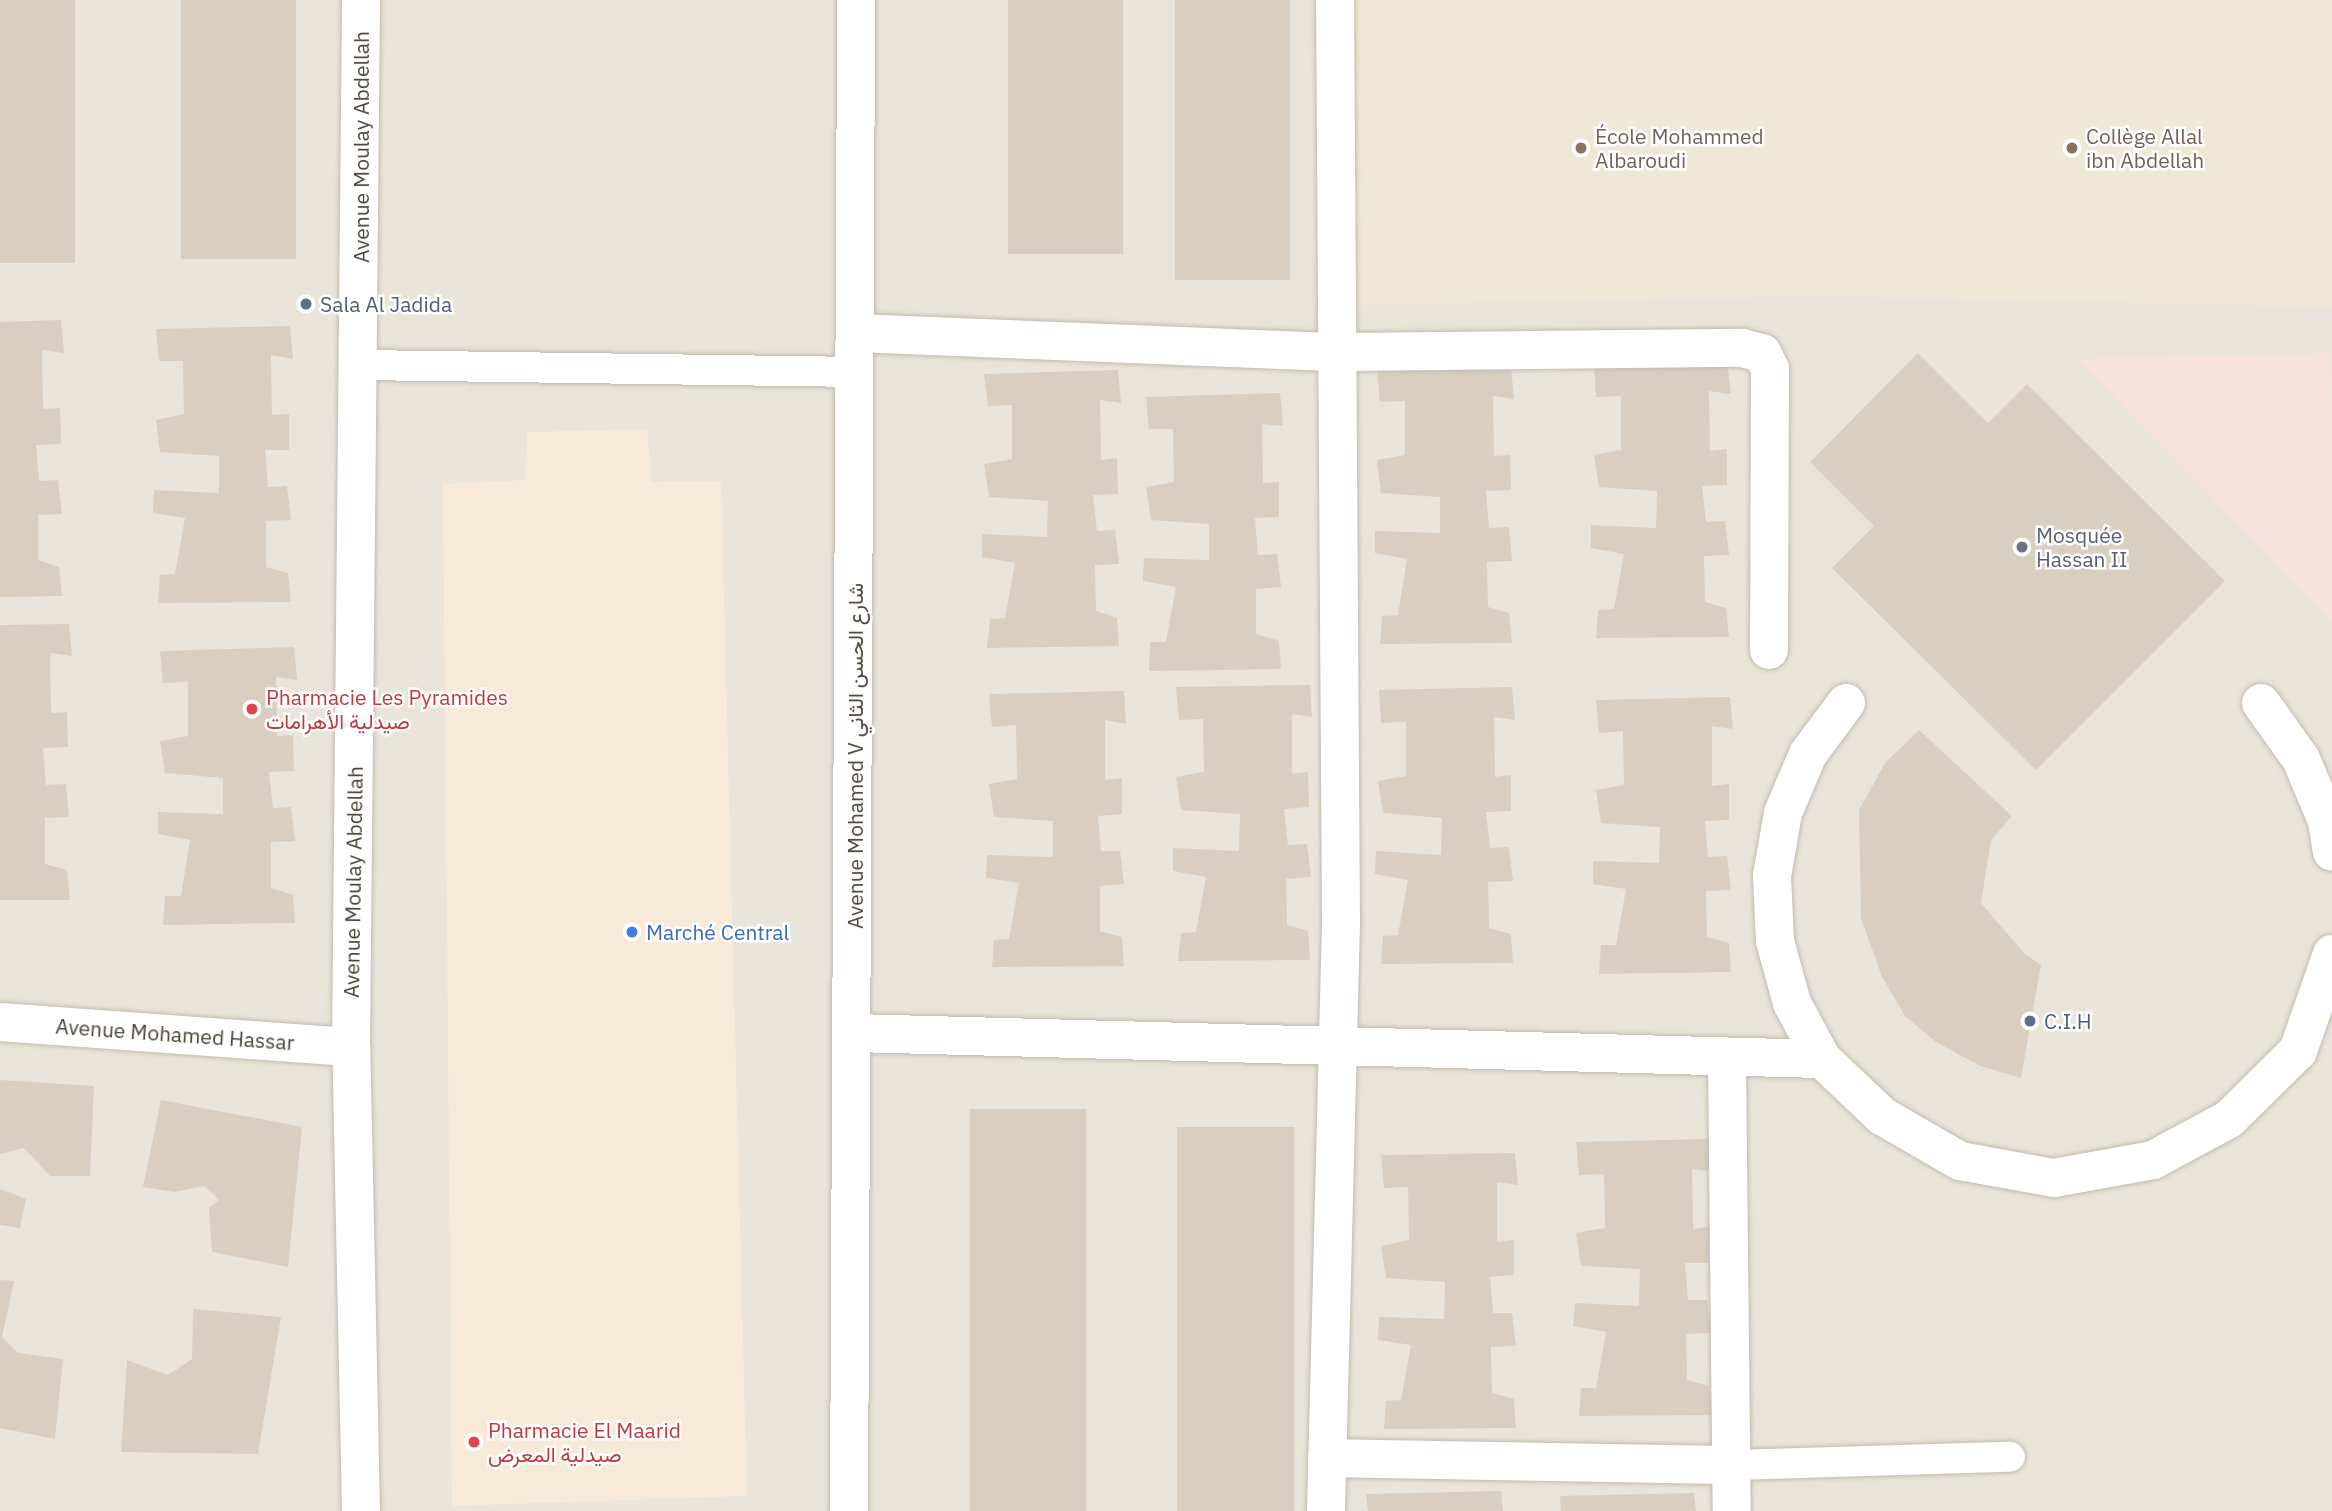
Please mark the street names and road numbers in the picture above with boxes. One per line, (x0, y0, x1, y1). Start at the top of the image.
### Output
street label: Avenue Moulay Abdellah (348, 31, 374, 263)
street label: Avenue Mohamed V شارع الحسن الثاني (842, 583, 868, 929)
street label: Avenue Moulay Abdellah (338, 766, 368, 998)
street label: Avenue Mohamed Hassar (55, 1013, 295, 1055)

